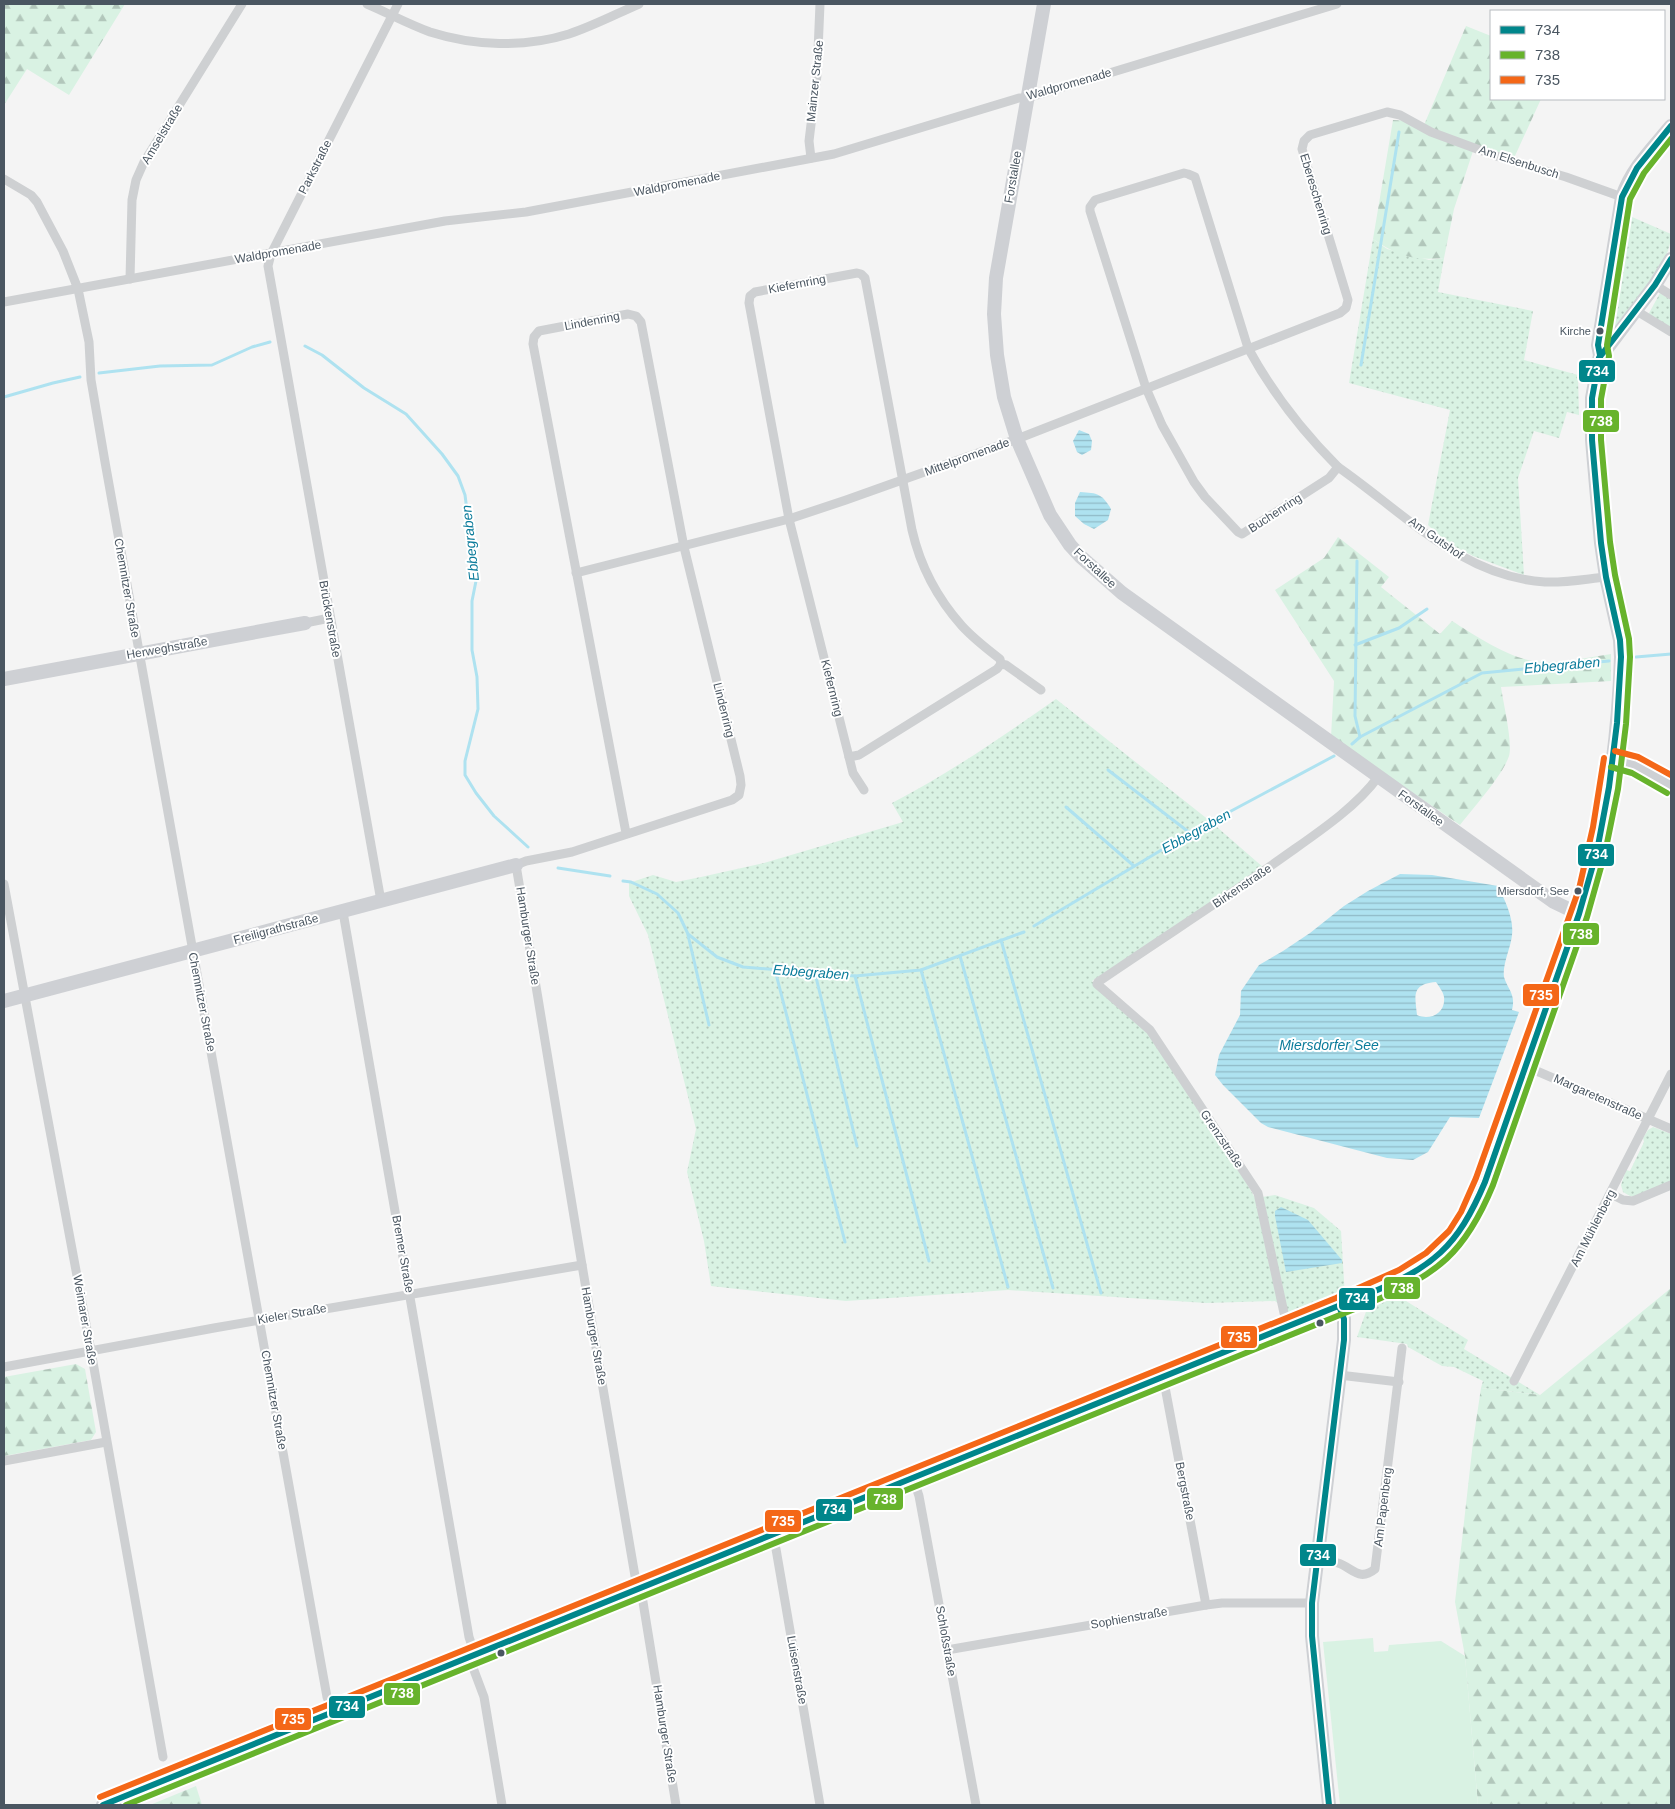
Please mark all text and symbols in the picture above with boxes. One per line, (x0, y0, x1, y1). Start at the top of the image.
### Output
legend (1490, 10, 1665, 100)
text: 734 (1535, 21, 1560, 38)
street label: Mainzer Straße (804, 39, 826, 123)
text: 738 (1535, 46, 1560, 63)
street label: Waldpromenade (1025, 65, 1113, 103)
text: 735 (1535, 71, 1560, 88)
street label: Amselstraße (139, 101, 186, 166)
street label: Parkstraße (295, 137, 335, 196)
street label: Am Elsenbusch (1477, 142, 1561, 182)
street label: Forstallee (1002, 150, 1025, 204)
street label: Ebereschenring (1297, 152, 1335, 236)
street label: Waldpromenade (633, 169, 722, 199)
street label: Waldpromenade (234, 237, 323, 267)
street label: Kiefernring (767, 272, 827, 296)
street label: Lindenring (563, 309, 621, 333)
place label: Kirche (1560, 325, 1591, 337)
marker: Kirche (1595, 326, 1605, 336)
line badge: 734 (1578, 359, 1616, 383)
text: 734 (1585, 363, 1609, 379)
line badge: 738 (1582, 409, 1620, 433)
text: 738 (1589, 413, 1613, 429)
street label: Mittelpromenade (923, 435, 1012, 479)
street label: Buchenring (1246, 491, 1304, 535)
water label: Ebbegraben (458, 504, 482, 582)
street label: Am Gutshof (1406, 514, 1467, 562)
street label: Chemnitzer Straße (111, 537, 143, 639)
street label: Forstallee (1071, 545, 1119, 591)
street label: Brückenstraße (316, 579, 344, 659)
street label: Herweghstraße (125, 634, 209, 662)
water label: Ebbegraben (1523, 654, 1601, 676)
street label: Kiefernring (818, 658, 846, 718)
street label: Lindenring (710, 681, 738, 739)
street label: Forstallee (1396, 787, 1447, 829)
water label: Ebbegraben (1159, 805, 1233, 856)
line badge: 734 (1577, 843, 1615, 867)
text: 734 (1584, 846, 1608, 862)
street label: Birkenstraße (1210, 861, 1274, 911)
place label: Miersdorf, See (1497, 885, 1569, 897)
street label: Hamburger Straße (513, 886, 543, 986)
marker: Miersdorf, See (1573, 886, 1583, 896)
street label: Freiligrathstraße (232, 911, 320, 947)
line badge: 738 (1562, 922, 1600, 946)
text: 738 (1569, 926, 1593, 942)
street label: Chemnitzer Straße (186, 951, 219, 1053)
water label: Ebbegraben (772, 961, 850, 983)
line badge: 735 (1522, 983, 1560, 1007)
text: 735 (1529, 987, 1553, 1003)
water label: Miersdorfer See (1279, 1037, 1379, 1053)
street label: Margaretenstraße (1552, 1071, 1645, 1123)
street label: Grenzstraße (1198, 1107, 1247, 1171)
street label: Am Mühlenberg (1568, 1187, 1618, 1269)
street label: Bremer Straße (389, 1214, 417, 1294)
street label: Weimarer Straße (70, 1274, 100, 1366)
line badge: 738 (1383, 1276, 1421, 1300)
text: 738 (1390, 1280, 1414, 1296)
street label: Hamburger Straße (578, 1286, 610, 1386)
line badge: 734 (1338, 1287, 1376, 1311)
text: 734 (1345, 1290, 1369, 1306)
street label: Kieler Straße (256, 1301, 328, 1327)
unlabelled marker (1315, 1318, 1325, 1328)
line badge: 735 (1220, 1325, 1258, 1349)
text: 735 (1227, 1329, 1251, 1345)
street label: Chemnitzer Straße (258, 1349, 290, 1451)
street label: Bergstraße (1172, 1461, 1198, 1522)
street label: Am Papenberg (1371, 1466, 1395, 1548)
line badge: 738 (866, 1487, 904, 1511)
text: 738 (873, 1491, 897, 1507)
line badge: 734 (815, 1498, 853, 1522)
text: 734 (822, 1501, 846, 1517)
line badge: 735 (764, 1509, 802, 1533)
text: 735 (771, 1513, 795, 1529)
line badge: 734 (1299, 1543, 1337, 1567)
text: 734 (1306, 1547, 1330, 1563)
street label: Sophienstraße (1089, 1604, 1169, 1632)
street label: Schloßstraße (933, 1605, 959, 1678)
street label: Luisenstraße (784, 1635, 810, 1706)
unlabelled marker (496, 1648, 506, 1658)
line badge: 738 (383, 1682, 421, 1706)
street label: Hamburger Straße (650, 1684, 680, 1784)
text: 738 (390, 1685, 414, 1701)
line badge: 734 (328, 1695, 366, 1719)
text: 734 (335, 1698, 359, 1714)
line badge: 735 (274, 1707, 312, 1731)
text: 735 (281, 1711, 305, 1727)

